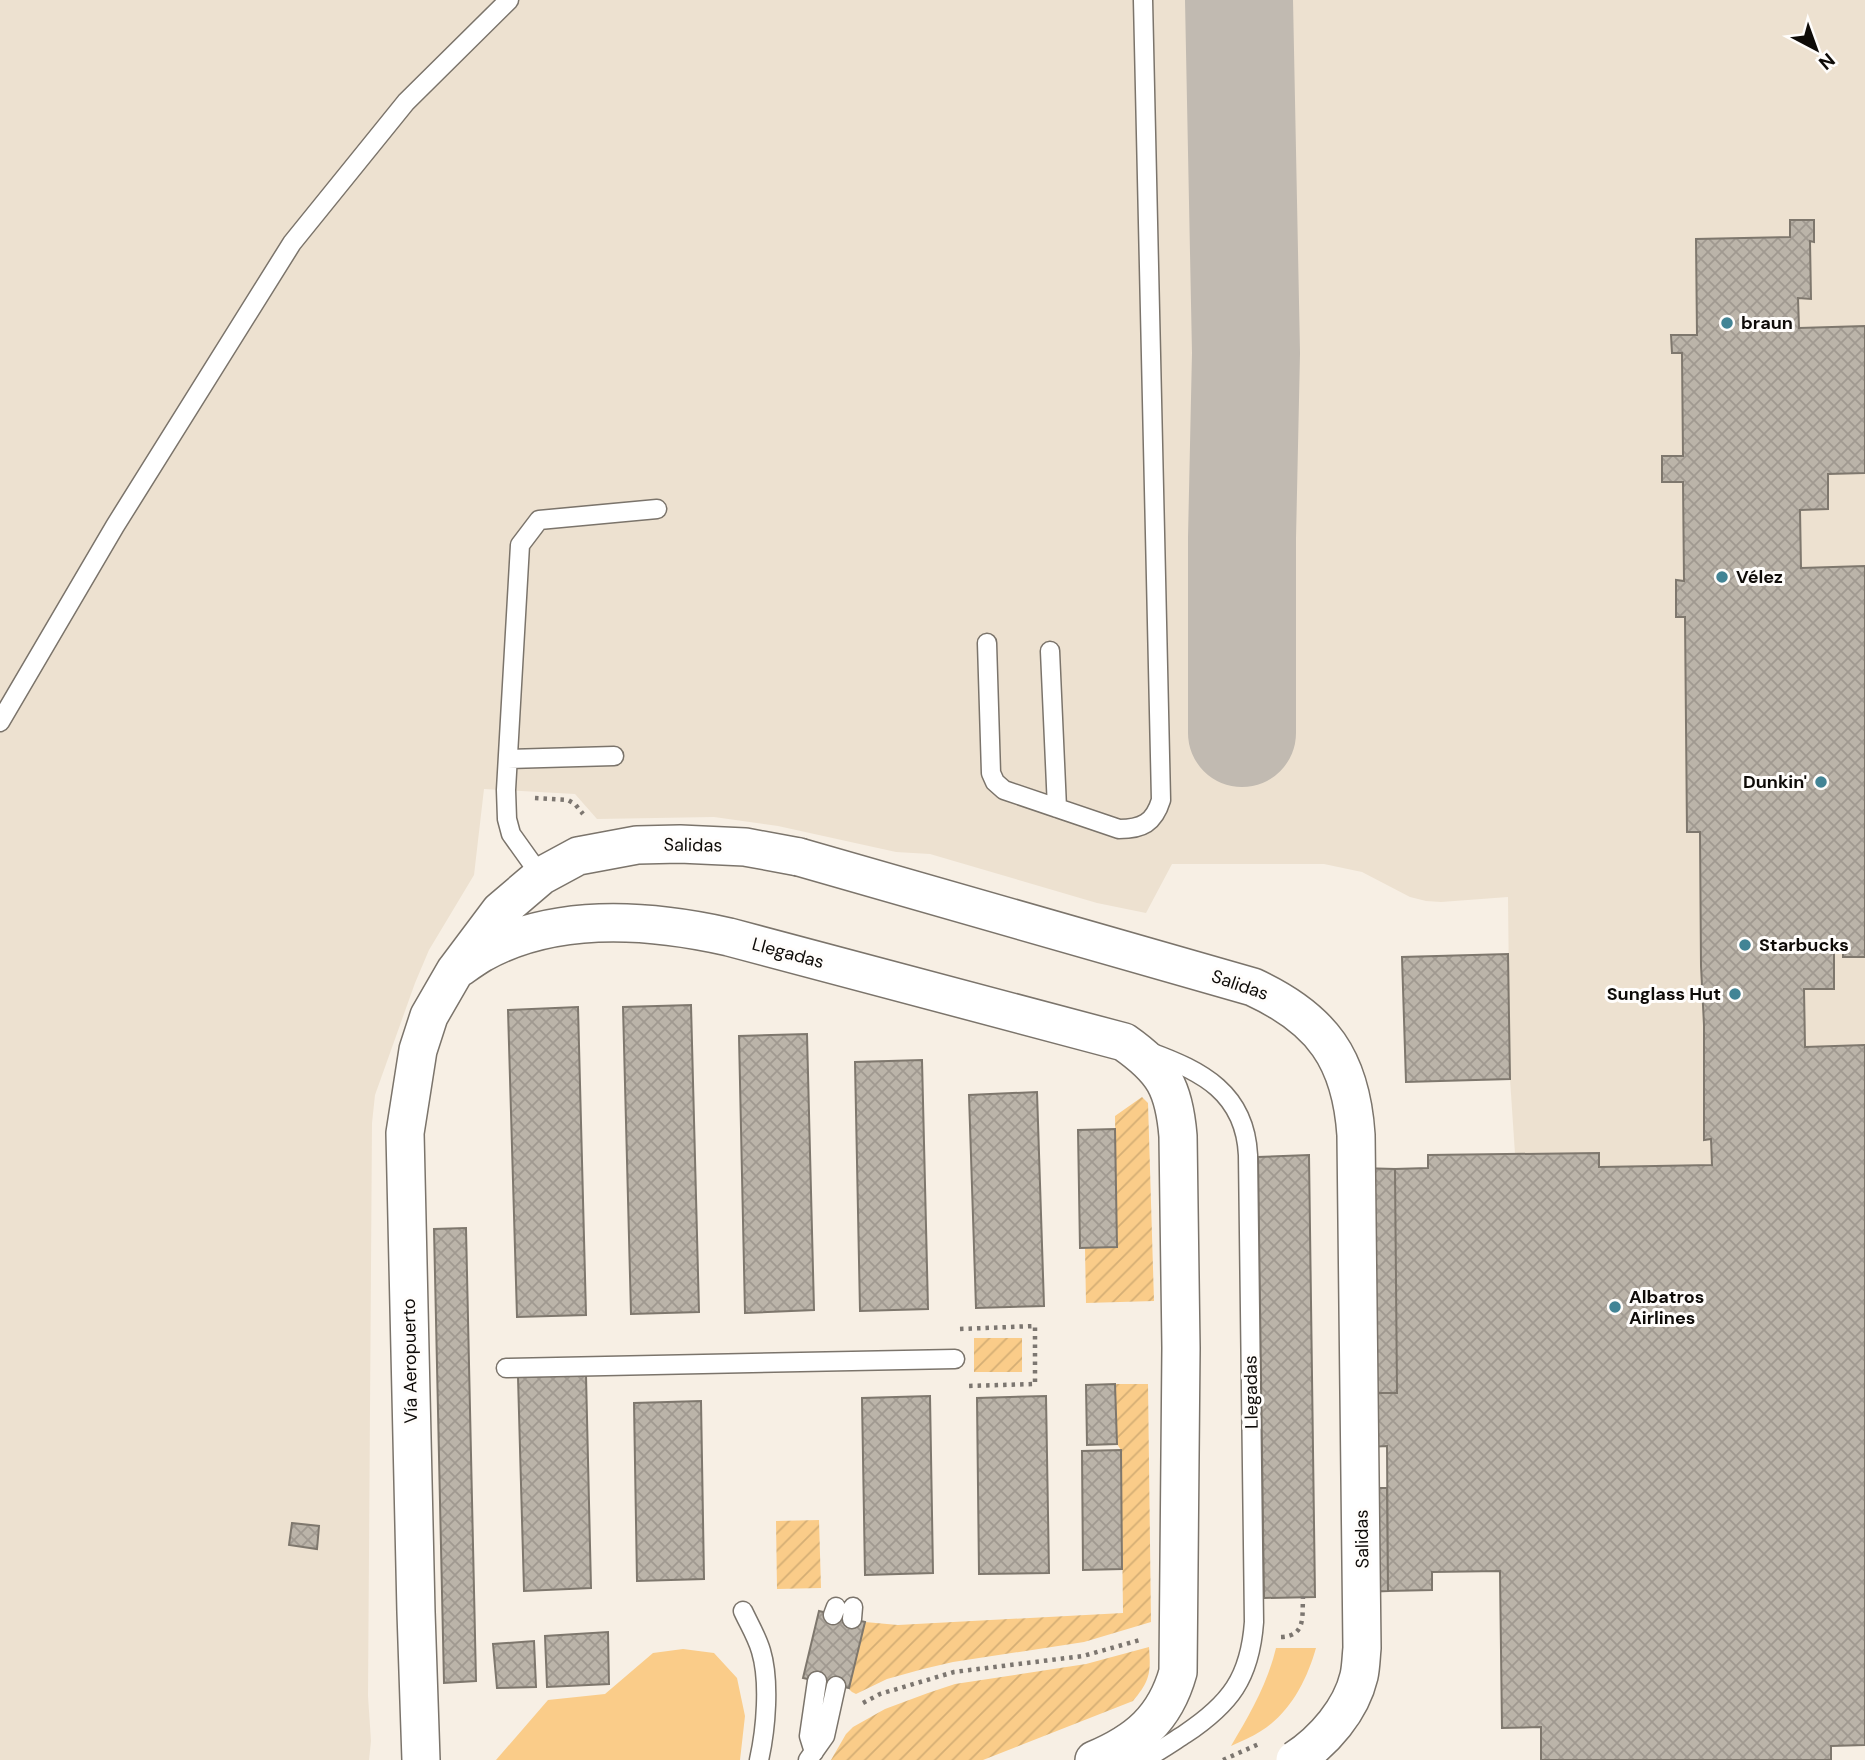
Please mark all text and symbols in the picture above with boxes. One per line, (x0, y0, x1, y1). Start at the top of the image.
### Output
north arrow (1781, 14, 1851, 84)
text: N (1813, 47, 1840, 75)
place label: braun (1741, 311, 1793, 335)
marker: braun (1719, 315, 1735, 331)
place label: Vélez (1736, 565, 1783, 589)
marker: Vélez (1714, 569, 1730, 585)
place label: Dunkin' (1743, 770, 1807, 794)
marker: Dunkin' (1813, 774, 1829, 790)
street label: Salidas (663, 832, 723, 858)
street label: Llegadas (749, 932, 827, 974)
place label: Starbucks (1759, 933, 1849, 957)
marker: Starbucks (1737, 937, 1753, 953)
street label: Salidas (1208, 964, 1272, 1006)
place label: Sunglass Hut (1607, 982, 1721, 1006)
marker: Sunglass Hut (1727, 986, 1743, 1002)
place label: Albatros Airlines (1629, 1285, 1704, 1330)
street label: Vía Aeropuerto (397, 1298, 423, 1424)
marker: Albatros Airlines (1607, 1299, 1623, 1315)
street label: Llegadas (1238, 1355, 1264, 1429)
street label: Salidas (1349, 1509, 1375, 1569)

